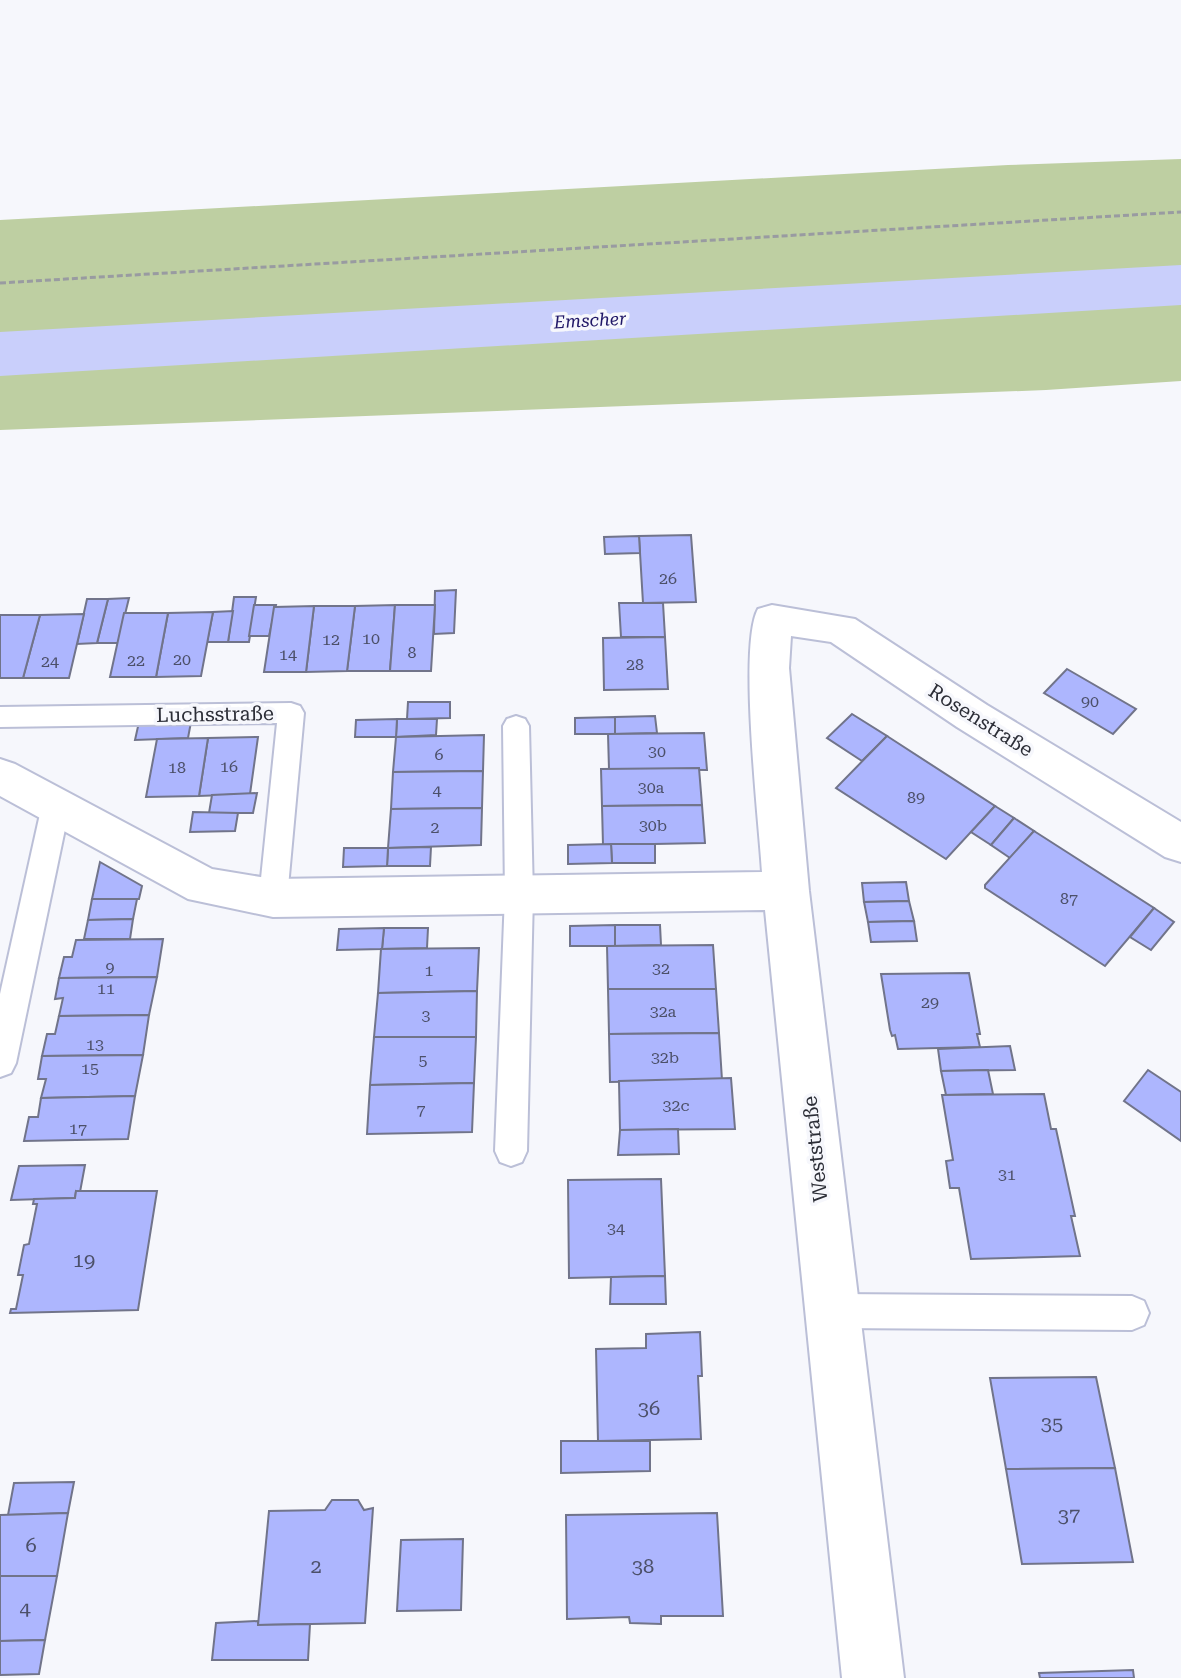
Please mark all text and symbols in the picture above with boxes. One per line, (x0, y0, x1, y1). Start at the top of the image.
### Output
water label: Emscher (552, 308, 627, 332)
house number: 26 (659, 569, 677, 588)
house number: 10 (362, 629, 380, 648)
house number: 12 (322, 630, 340, 649)
house number: 8 (408, 643, 417, 662)
house number: 14 (279, 645, 297, 664)
house number: 20 (173, 650, 191, 669)
house number: 22 (127, 651, 145, 670)
house number: 24 (41, 652, 59, 671)
house number: 28 (626, 655, 644, 674)
street label: Rosenstraße (924, 678, 1038, 762)
house number: 90 (1081, 692, 1099, 711)
street label: Luchsstraße (156, 701, 274, 727)
house number: 30 (648, 742, 666, 761)
house number: 6 (435, 745, 444, 764)
house number: 16 (220, 757, 238, 776)
house number: 18 (168, 758, 186, 777)
house number: 30a (638, 778, 665, 797)
house number: 4 (433, 781, 442, 800)
house number: 89 (907, 788, 925, 807)
house number: 30b (639, 816, 667, 835)
house number: 2 (431, 818, 440, 837)
house number: 87 (1060, 889, 1078, 908)
house number: 9 (106, 958, 115, 977)
house number: 32 (652, 959, 670, 978)
house number: 1 (425, 961, 434, 980)
house number: 11 (97, 979, 115, 998)
house number: 29 (921, 993, 939, 1012)
house number: 32a (650, 1002, 677, 1021)
house number: 3 (422, 1006, 431, 1025)
house number: 13 (86, 1035, 104, 1054)
house number: 32b (651, 1048, 679, 1067)
house number: 5 (419, 1051, 428, 1070)
house number: 15 (81, 1059, 99, 1078)
street label: Weststraße (797, 1095, 833, 1203)
house number: 32c (663, 1096, 689, 1115)
house number: 7 (417, 1100, 426, 1119)
house number: 17 (69, 1119, 87, 1138)
house number: 31 (998, 1165, 1016, 1184)
house number: 34 (607, 1219, 625, 1238)
house number: 19 (73, 1248, 95, 1272)
house number: 36 (638, 1396, 660, 1420)
house number: 35 (1041, 1411, 1063, 1435)
house number: 37 (1058, 1503, 1080, 1527)
house number: 6 (25, 1533, 37, 1557)
house number: 2 (310, 1554, 322, 1578)
house number: 38 (632, 1554, 654, 1578)
house number: 4 (19, 1596, 31, 1620)

